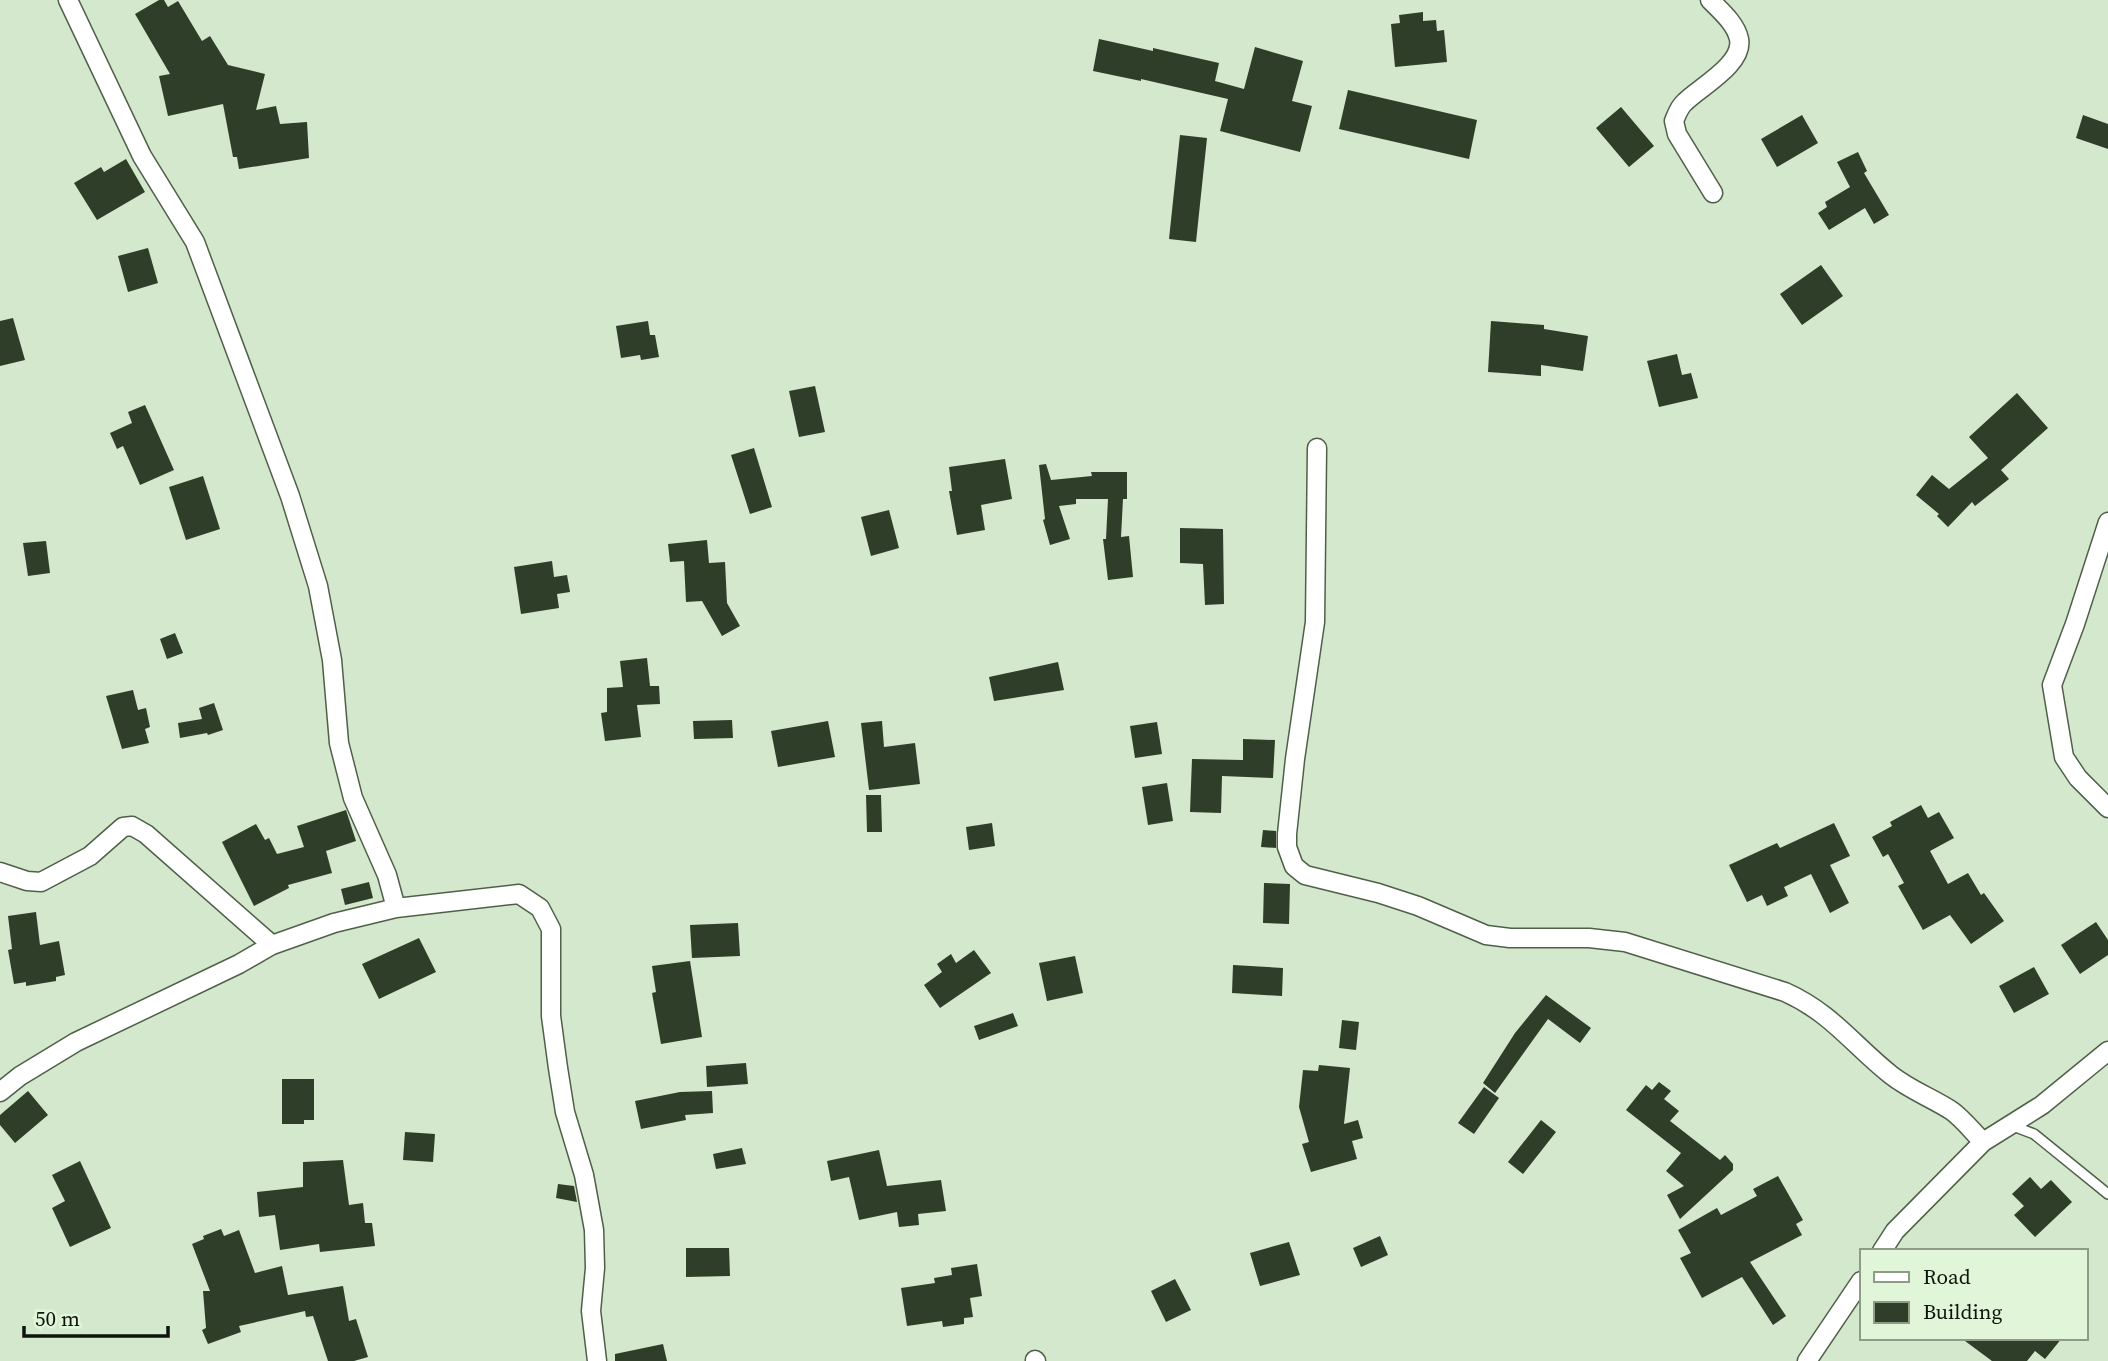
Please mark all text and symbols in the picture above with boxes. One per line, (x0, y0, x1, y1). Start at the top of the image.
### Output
legend (1860, 1249, 2087, 1340)
text: Road (1923, 1262, 1971, 1291)
scale bar (24, 1294, 168, 1338)
text: Building (1923, 1297, 2002, 1326)
text: 50 m (35, 1304, 80, 1333)

